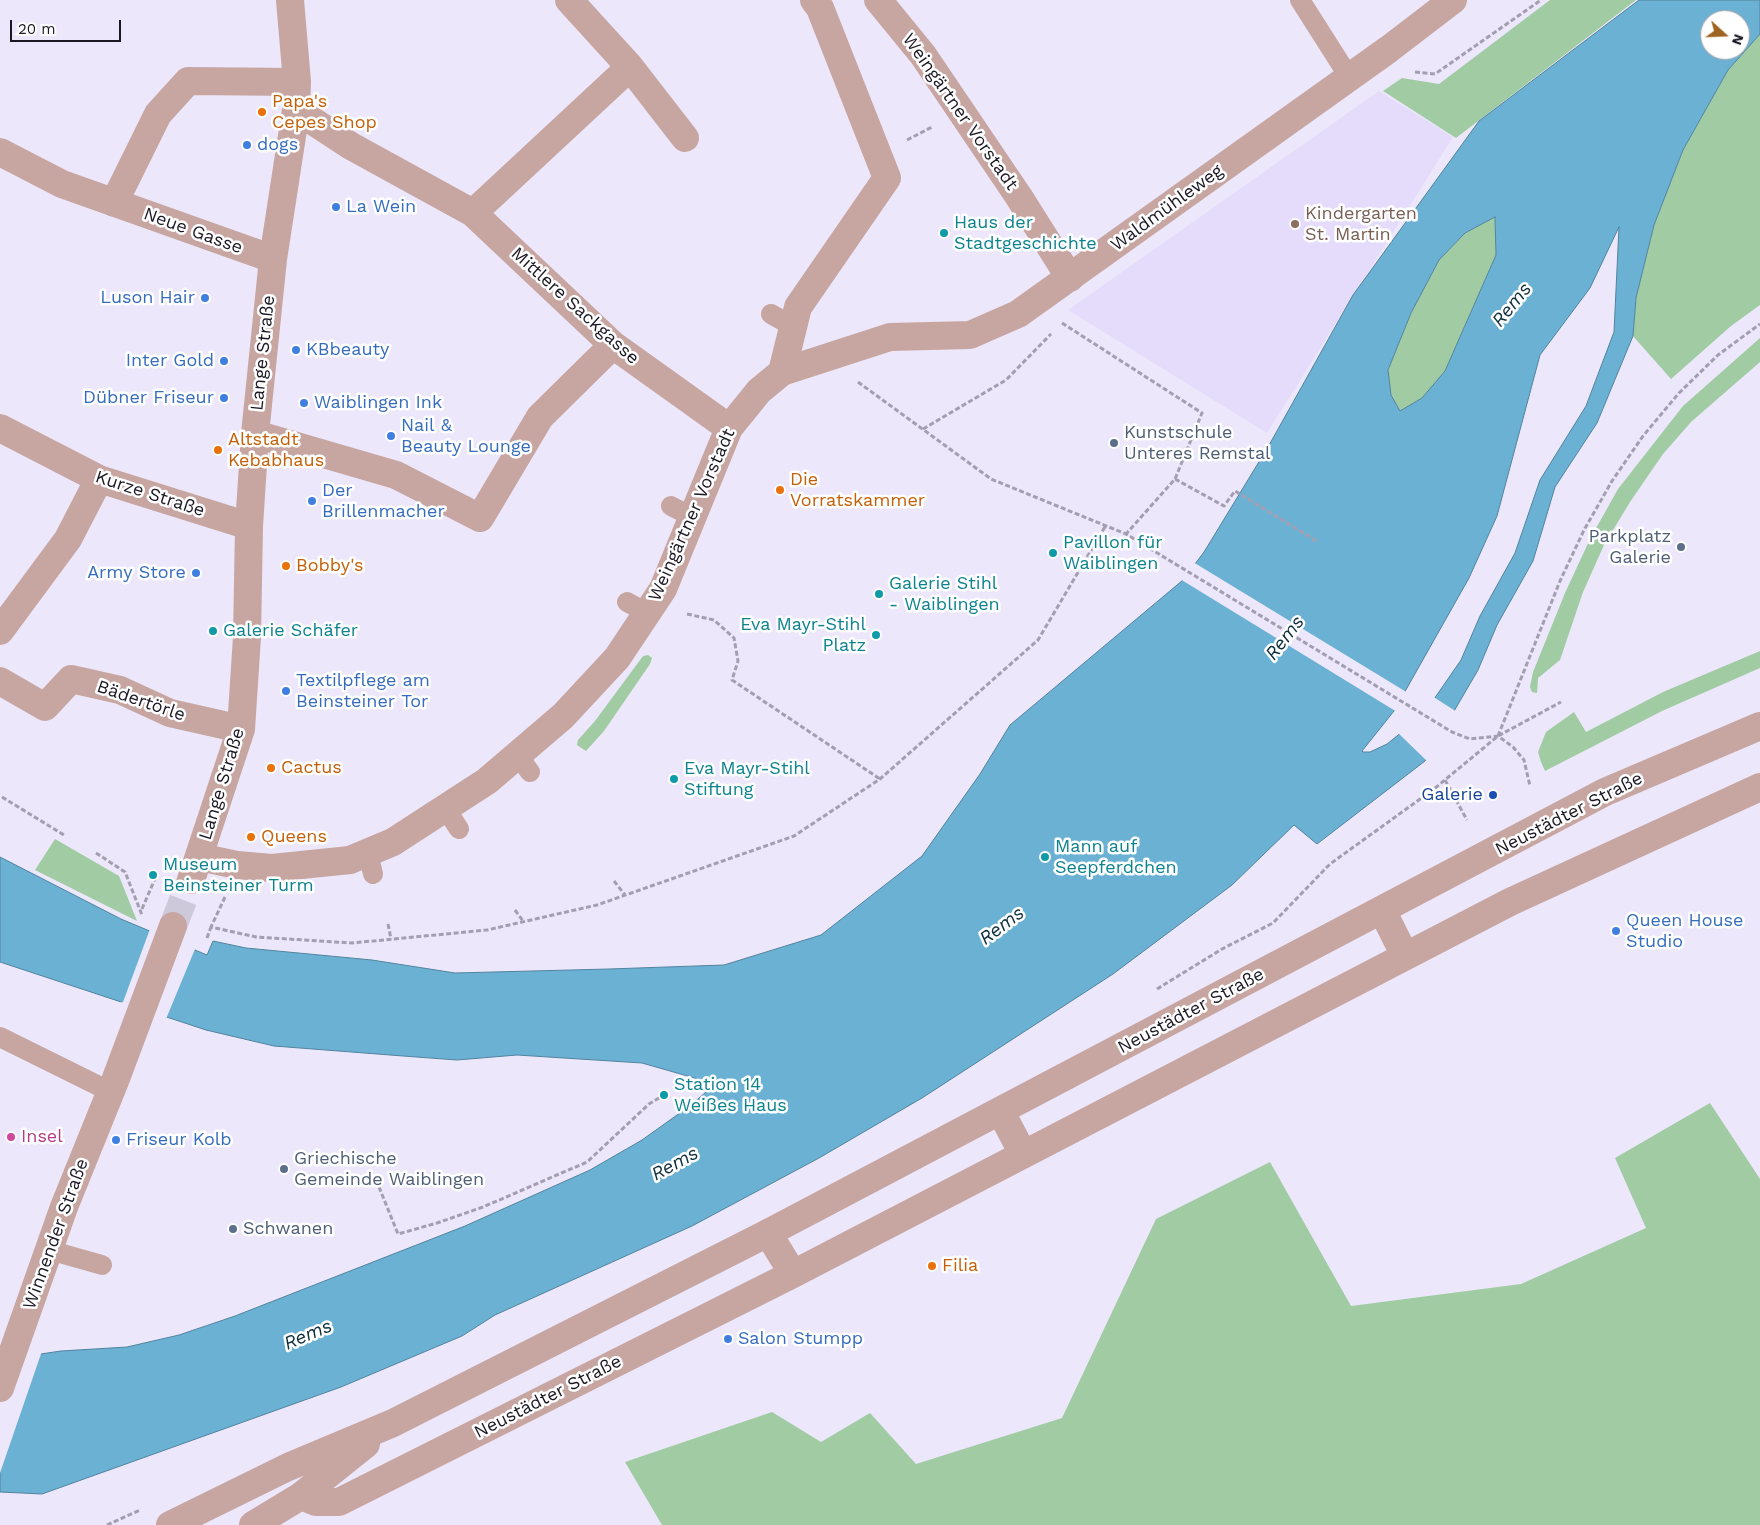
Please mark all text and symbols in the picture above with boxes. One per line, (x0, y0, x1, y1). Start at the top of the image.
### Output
scale bar (12, 10, 124, 42)
north arrow (1700, 10, 1750, 60)
text: 20 m (18, 20, 56, 38)
street label: Weingärtner Vorstadt (898, 29, 1022, 195)
text: N (1729, 32, 1747, 47)
place label: Papa's Cepes Shop (272, 91, 377, 134)
marker: Papa's Cepes Shop (256, 106, 268, 118)
place label: dogs (257, 134, 298, 156)
marker: dogs (241, 139, 253, 151)
street label: Waldmühleweg (1107, 160, 1227, 256)
place label: La Wein (346, 196, 416, 218)
marker: La Wein (330, 201, 342, 213)
street label: Neue Gasse (141, 203, 245, 259)
place label: Kindergarten St. Martin (1305, 203, 1417, 245)
place label: Haus der Stadtgeschichte (954, 212, 1097, 254)
marker: Kindergarten St. Martin (1289, 218, 1301, 230)
marker: Haus der Stadtgeschichte (938, 227, 950, 239)
street label: Mittlere Sackgasse (507, 243, 643, 369)
water label: Rems (1487, 278, 1537, 332)
place label: Luson Hair (100, 287, 195, 309)
marker: Luson Hair (199, 292, 211, 304)
street label: Lange Straße (246, 294, 280, 412)
place label: KBbeauty (306, 339, 389, 361)
marker: KBbeauty (290, 344, 302, 356)
place label: Inter Gold (126, 350, 214, 372)
marker: Inter Gold (218, 355, 230, 367)
place label: Dübner Friseur (83, 387, 214, 409)
marker: Dübner Friseur (218, 392, 230, 404)
place label: Waiblingen Ink (314, 392, 442, 414)
marker: Waiblingen Ink (298, 397, 310, 409)
place label: Nail & Beauty Lounge (401, 415, 531, 458)
place label: Kunstschule Unteres Remstal (1124, 422, 1271, 464)
street label: Weingärtner Vorstadt (644, 425, 740, 605)
place label: Altstadt Kebabhaus (228, 429, 324, 472)
marker: Nail & Beauty Lounge (385, 430, 397, 442)
marker: Kunstschule Unteres Remstal (1108, 437, 1120, 449)
marker: Altstadt Kebabhaus (212, 444, 224, 456)
street label: Kurze Straße (93, 466, 207, 522)
place label: Die Vorratskammer (790, 469, 925, 512)
place label: Der Brillenmacher (322, 480, 445, 522)
marker: Die Vorratskammer (774, 484, 786, 496)
marker: Der Brillenmacher (306, 495, 318, 507)
place label: Parkplatz Galerie (1589, 526, 1671, 568)
place label: Pavillon für Waiblingen (1063, 532, 1163, 574)
marker: Parkplatz Galerie (1675, 541, 1687, 553)
marker: Pavillon für Waiblingen (1047, 547, 1059, 559)
place label: Bobby's (296, 555, 364, 577)
marker: Bobby's (280, 560, 292, 572)
place label: Army Store (87, 562, 186, 584)
marker: Army Store (190, 567, 202, 579)
place label: Galerie Stihl - Waiblingen (889, 573, 1000, 616)
marker: Galerie Stihl - Waiblingen (873, 588, 885, 600)
water label: Rems (1261, 611, 1309, 665)
place label: Eva Mayr-Stihl Platz (740, 614, 866, 656)
place label: Galerie Schäfer (223, 620, 358, 642)
marker: Galerie Schäfer (207, 625, 219, 637)
marker: Eva Mayr-Stihl Platz (870, 629, 882, 641)
place label: Textilpflege am Beinsteiner Tor (296, 670, 430, 712)
street label: Bädertörle (94, 676, 188, 726)
marker: Textilpflege am Beinsteiner Tor (280, 685, 292, 697)
street label: Lange Straße (195, 725, 249, 843)
place label: Cactus (281, 757, 342, 779)
place label: Eva Mayr-Stihl Stiftung (684, 758, 810, 801)
marker: Cactus (265, 762, 277, 774)
street label: Neustädter Straße (1492, 768, 1646, 860)
marker: Eva Mayr-Stihl Stiftung (668, 773, 680, 785)
place label: Galerie (1421, 784, 1483, 806)
marker: Galerie (1487, 789, 1499, 801)
place label: Queens (261, 826, 327, 848)
marker: Queens (245, 831, 257, 843)
place label: Mann auf Seepferdchen (1055, 836, 1177, 879)
marker: Mann auf Seepferdchen (1039, 851, 1051, 863)
place label: Museum Beinsteiner Turm (163, 854, 314, 896)
marker: Museum Beinsteiner Turm (147, 869, 159, 881)
water label: Rems (975, 902, 1029, 950)
place label: Queen House Studio (1626, 910, 1743, 952)
marker: Queen House Studio (1610, 925, 1622, 937)
street label: Neustädter Straße (1114, 963, 1268, 1059)
place label: Station 14 Weißes Haus (674, 1074, 787, 1116)
marker: Station 14 Weißes Haus (658, 1089, 670, 1101)
place label: Insel (21, 1126, 63, 1148)
place label: Friseur Kolb (126, 1129, 231, 1151)
marker: Insel (5, 1131, 17, 1143)
marker: Friseur Kolb (110, 1134, 122, 1146)
water label: Rems (648, 1142, 702, 1186)
place label: Griechische Gemeinde Waiblingen (294, 1148, 484, 1190)
street label: Winnender Straße (19, 1156, 93, 1312)
marker: Griechische Gemeinde Waiblingen (278, 1163, 290, 1175)
place label: Schwanen (243, 1218, 333, 1240)
marker: Schwanen (227, 1223, 239, 1235)
place label: Filia (942, 1255, 978, 1277)
marker: Filia (926, 1260, 938, 1272)
water label: Rems (281, 1315, 335, 1355)
place label: Salon Stumpp (738, 1328, 863, 1350)
marker: Salon Stumpp (722, 1333, 734, 1345)
street label: Neustädter Straße (471, 1351, 625, 1443)

